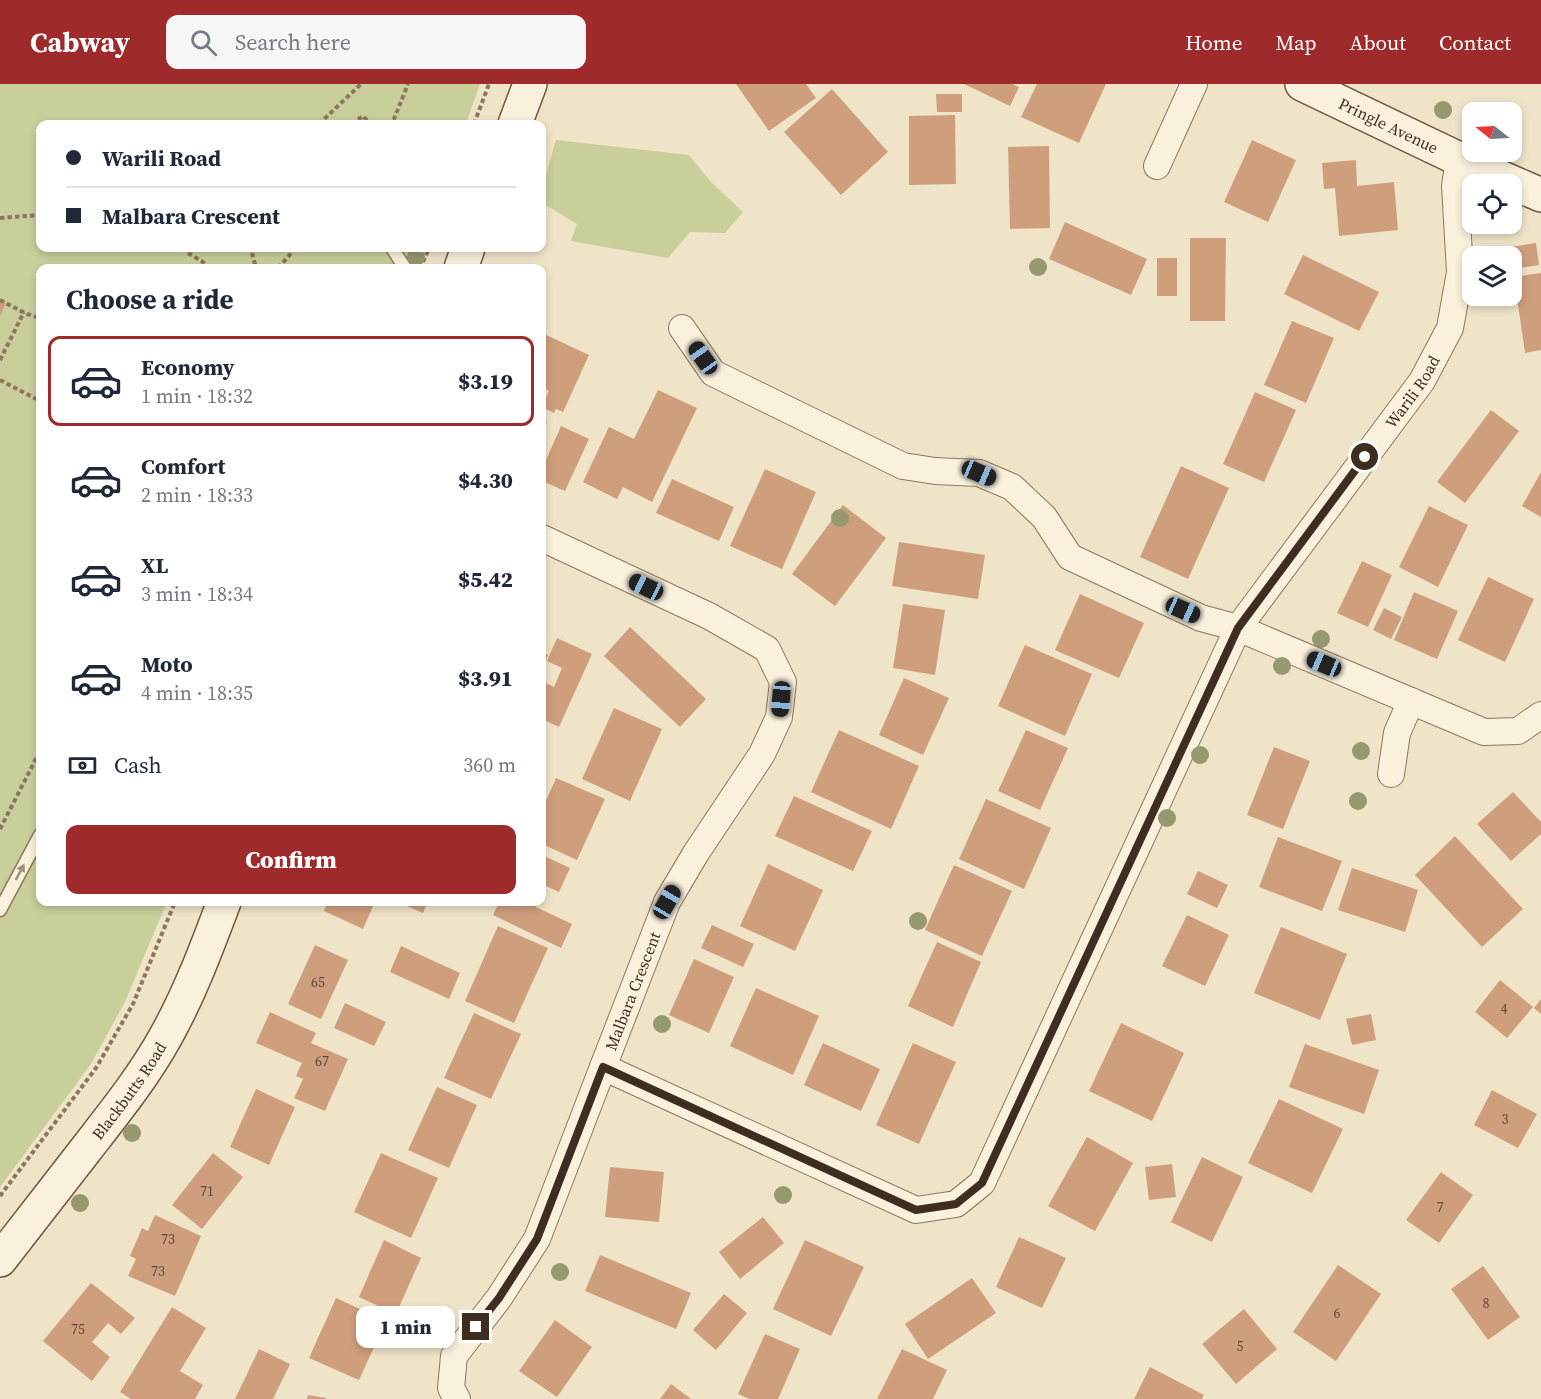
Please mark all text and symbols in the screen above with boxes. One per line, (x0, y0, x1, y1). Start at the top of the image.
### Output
search box (166, 15, 586, 69)
text: Cabway (30, 23, 130, 61)
icon: search (187, 26, 220, 59)
text: Search here (235, 27, 351, 57)
text: Home (1185, 28, 1243, 57)
text: Map (1276, 28, 1317, 57)
text: About (1350, 28, 1406, 57)
text: Contact (1439, 28, 1511, 57)
street label: Pringle Avenue (1335, 92, 1442, 159)
north arrow (1462, 102, 1522, 162)
map controls (1462, 102, 1522, 306)
text: Warili Road (102, 143, 221, 173)
button: locate (1462, 174, 1522, 234)
text: Malbara Crescent (102, 201, 280, 231)
button: layers (1462, 246, 1522, 306)
text: Choose a ride (66, 281, 234, 318)
car (685, 338, 721, 378)
street label: Warili Road (1380, 351, 1445, 432)
text: Economy (141, 352, 235, 382)
icon: car (69, 354, 123, 408)
text: $3.19 (458, 366, 513, 396)
text: 1 min · 18:32 (141, 382, 253, 410)
route start (1351, 443, 1378, 470)
text: Comfort (141, 451, 225, 481)
icon: car (69, 453, 123, 507)
car (959, 458, 999, 488)
text: $4.30 (458, 465, 513, 495)
text: 2 min · 18:33 (141, 481, 253, 509)
text: XL (141, 550, 168, 580)
icon: car (69, 552, 123, 606)
text: $5.42 (458, 564, 513, 594)
car (626, 571, 666, 603)
text: 3 min · 18:34 (141, 580, 253, 608)
car (1163, 594, 1203, 626)
text: Moto (141, 649, 193, 679)
car (1304, 649, 1344, 679)
icon: car (69, 651, 123, 705)
text: $3.91 (458, 663, 513, 693)
text: 4 min · 18:35 (141, 679, 253, 707)
car (770, 680, 792, 718)
icon: cash (66, 749, 99, 782)
text: Cash (114, 750, 162, 780)
text: 360 m (463, 751, 516, 779)
button: Confirm (66, 825, 516, 894)
one-way arrow (15, 864, 25, 881)
car (650, 882, 684, 922)
street label: Malbara Crescent (600, 928, 666, 1053)
house number: 65 (311, 972, 325, 992)
house number: 4 (1501, 999, 1508, 1019)
street label: Blackbutts Road (87, 1038, 171, 1144)
house number: 67 (315, 1051, 329, 1071)
house number: 3 (1502, 1109, 1509, 1129)
house number: 71 (200, 1181, 214, 1201)
house number: 7 (1437, 1197, 1444, 1217)
house number: 73 (161, 1229, 175, 1249)
house number: 73 (151, 1261, 165, 1281)
house number: 8 (1483, 1293, 1490, 1313)
house number: 6 (1334, 1303, 1341, 1323)
callout: 1 min (356, 1306, 455, 1348)
text: 1 min (379, 1313, 432, 1341)
route end (462, 1313, 489, 1340)
house number: 75 (71, 1319, 85, 1339)
house number: 5 (1237, 1336, 1244, 1356)

